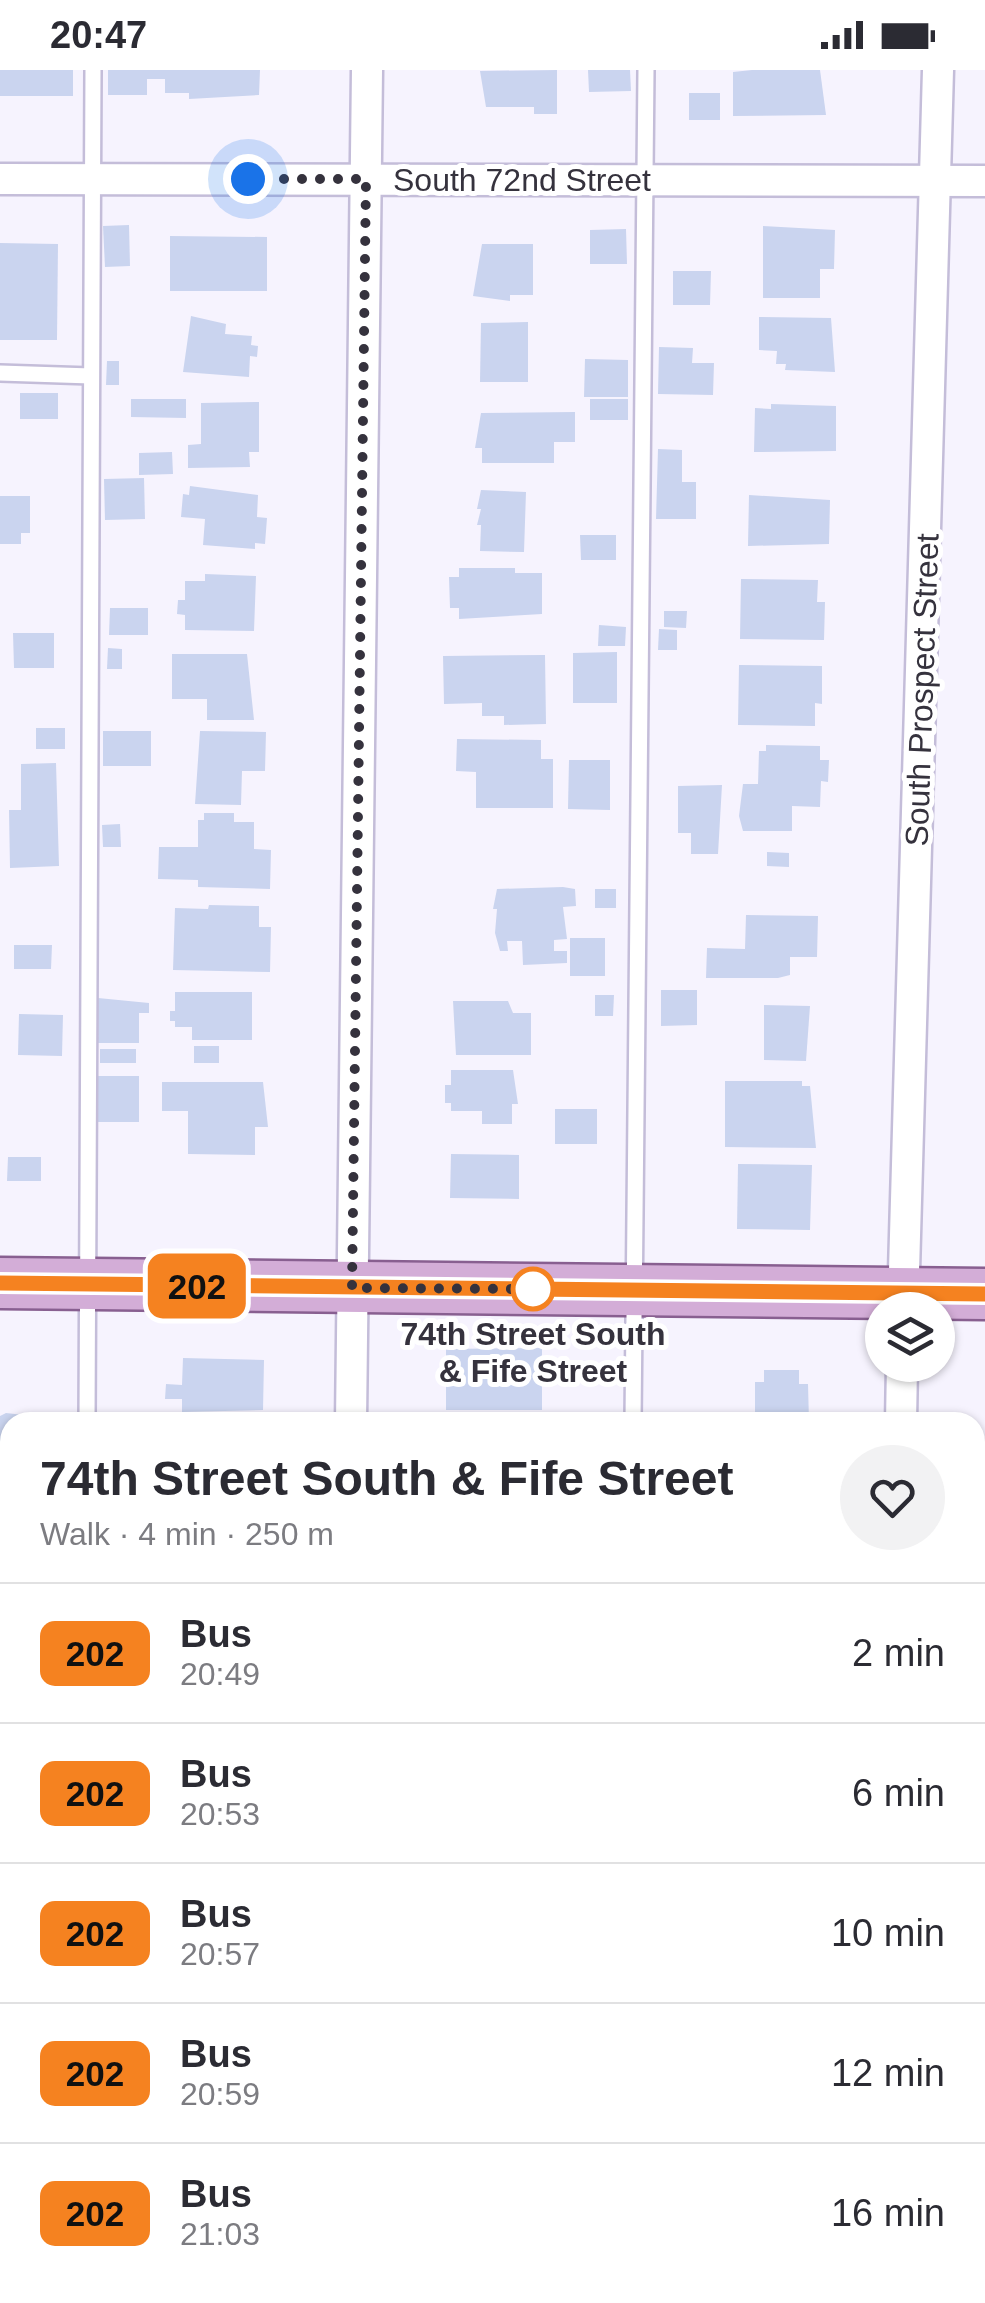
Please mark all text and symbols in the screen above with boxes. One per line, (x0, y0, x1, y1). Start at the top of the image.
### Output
text: 20:47 (50, 14, 147, 56)
your location (223, 154, 273, 204)
street label: South 72nd Street (393, 162, 651, 198)
street label: South Prospect Street (899, 533, 945, 847)
line badge: 202 (140, 1254, 254, 1318)
text: 202 (168, 1267, 226, 1306)
marker: 74th Street South & Fife Street (512, 1268, 554, 1310)
map controls (865, 1292, 955, 1382)
button: layers (865, 1292, 955, 1382)
place label: 74th Street South & Fife Street (401, 1316, 665, 1389)
button: heart (840, 1445, 945, 1550)
text: 74th Street South & Fife Street (40, 1452, 733, 1505)
text: Walk · 4 min · 250 m (40, 1516, 334, 1552)
text: Bus (180, 1613, 252, 1655)
text: 2 min (852, 1632, 945, 1674)
text: 202 (66, 1634, 124, 1673)
text: 20:49 (180, 1656, 260, 1692)
text: Bus (180, 1753, 252, 1795)
text: 6 min (852, 1772, 945, 1814)
text: 202 (66, 1774, 124, 1813)
text: 20:53 (180, 1796, 260, 1832)
text: Bus (180, 1893, 252, 1935)
text: 10 min (831, 1912, 945, 1954)
text: 202 (66, 1914, 124, 1953)
text: 20:57 (180, 1936, 260, 1972)
text: Bus (180, 2033, 252, 2075)
text: 12 min (831, 2052, 945, 2094)
text: 202 (66, 2054, 124, 2093)
text: 20:59 (180, 2076, 260, 2112)
text: Bus (180, 2173, 252, 2215)
text: 16 min (831, 2192, 945, 2234)
text: 202 (66, 2194, 124, 2233)
text: 21:03 (180, 2216, 260, 2252)

